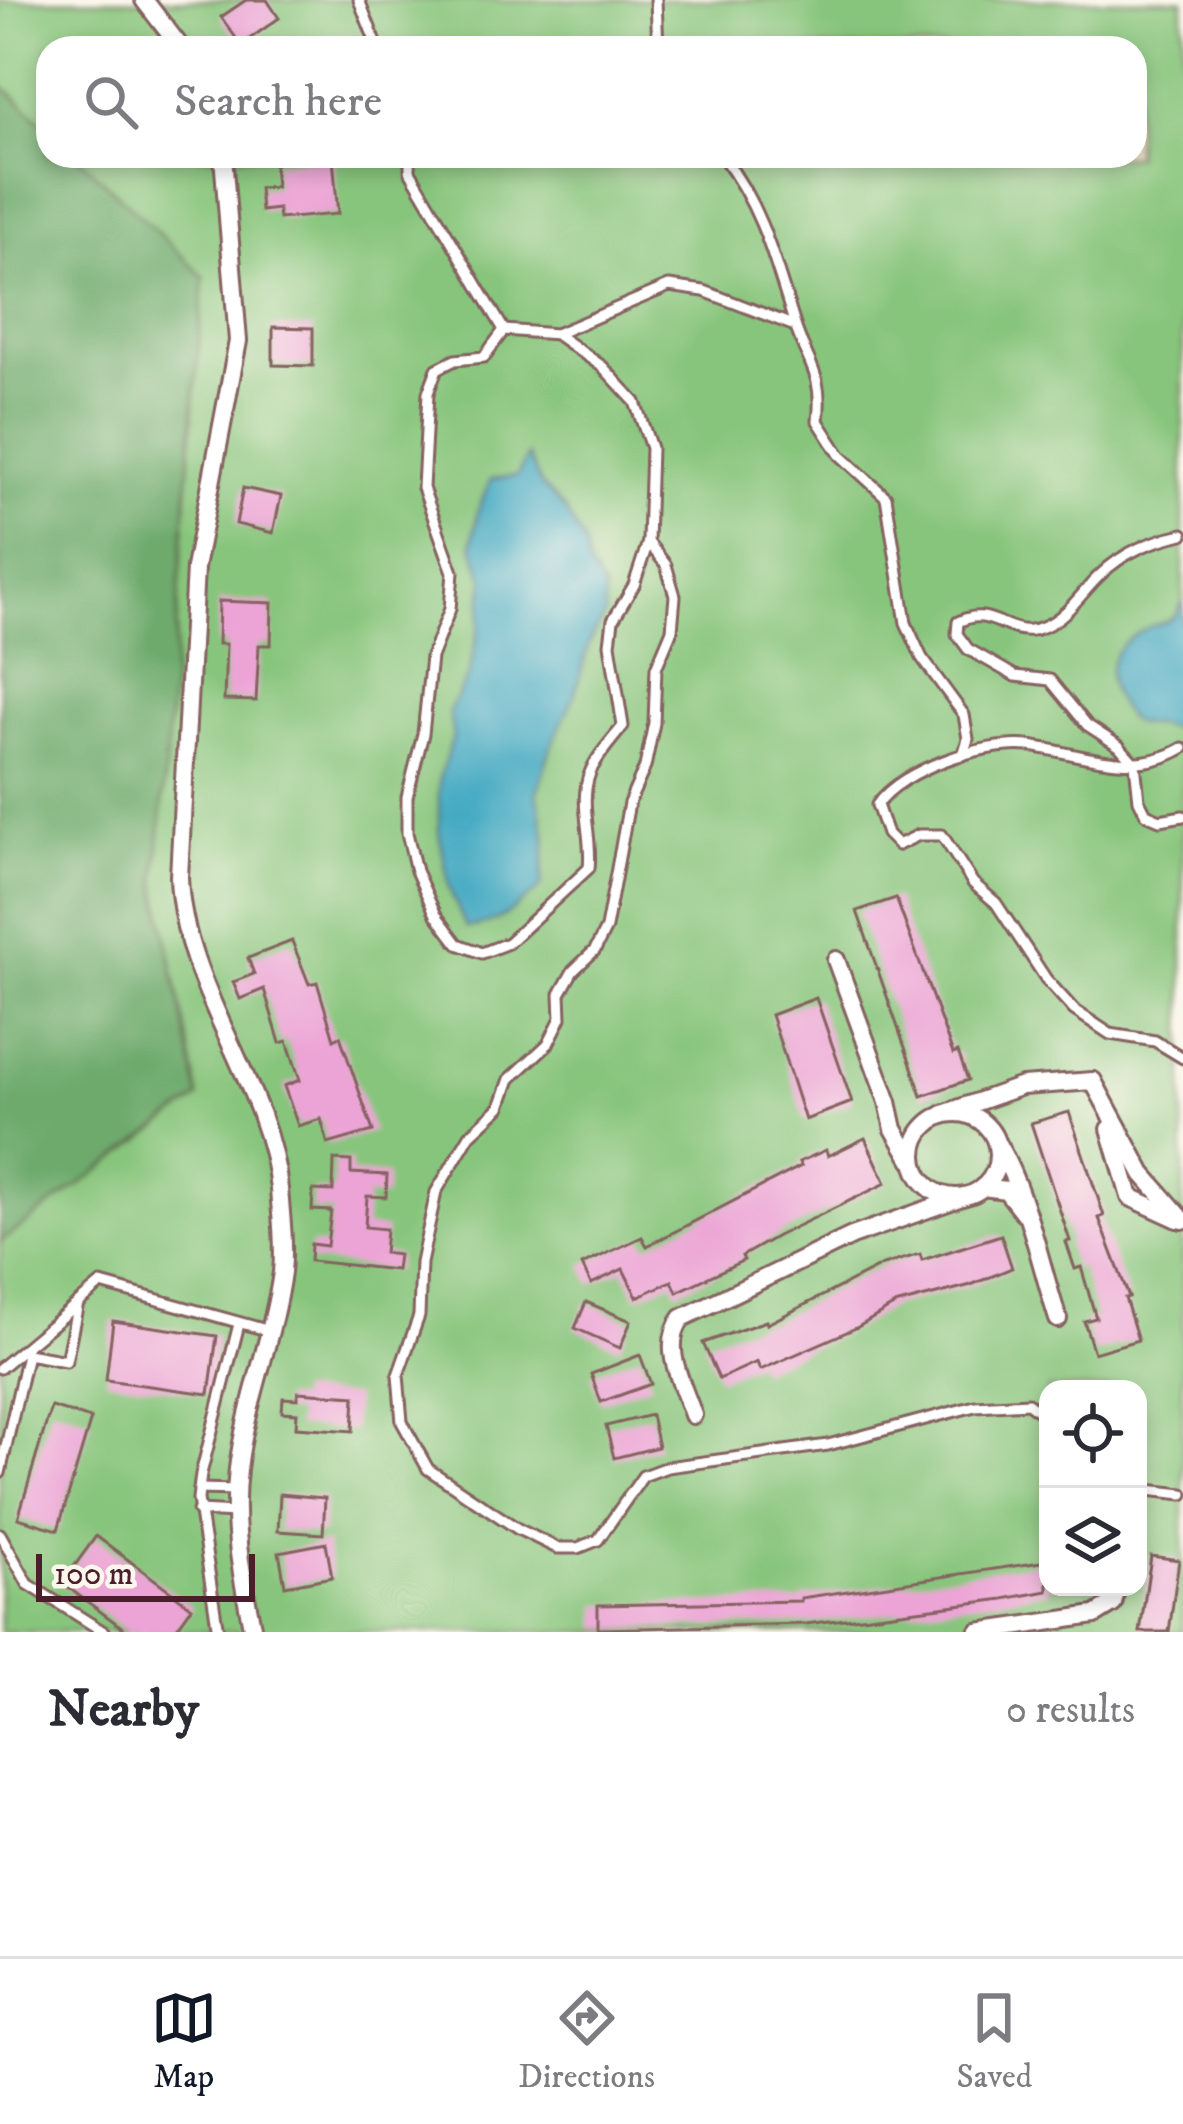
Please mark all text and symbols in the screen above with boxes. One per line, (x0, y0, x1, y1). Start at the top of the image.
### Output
search box (36, 36, 1147, 168)
icon: search (78, 69, 144, 135)
text: Search here (174, 74, 382, 130)
map controls (1039, 1380, 1147, 1596)
button: locate (1039, 1380, 1147, 1488)
button: layers (1039, 1488, 1147, 1596)
scale bar (36, 1548, 255, 1601)
text: 100 m (54, 1554, 133, 1595)
text: Nearby (48, 1678, 199, 1742)
text: 0 results (1006, 1686, 1135, 1735)
tab: Map (151, 1985, 217, 2098)
tab: Directions (518, 1985, 655, 2098)
tab: Saved (956, 1985, 1032, 2098)

